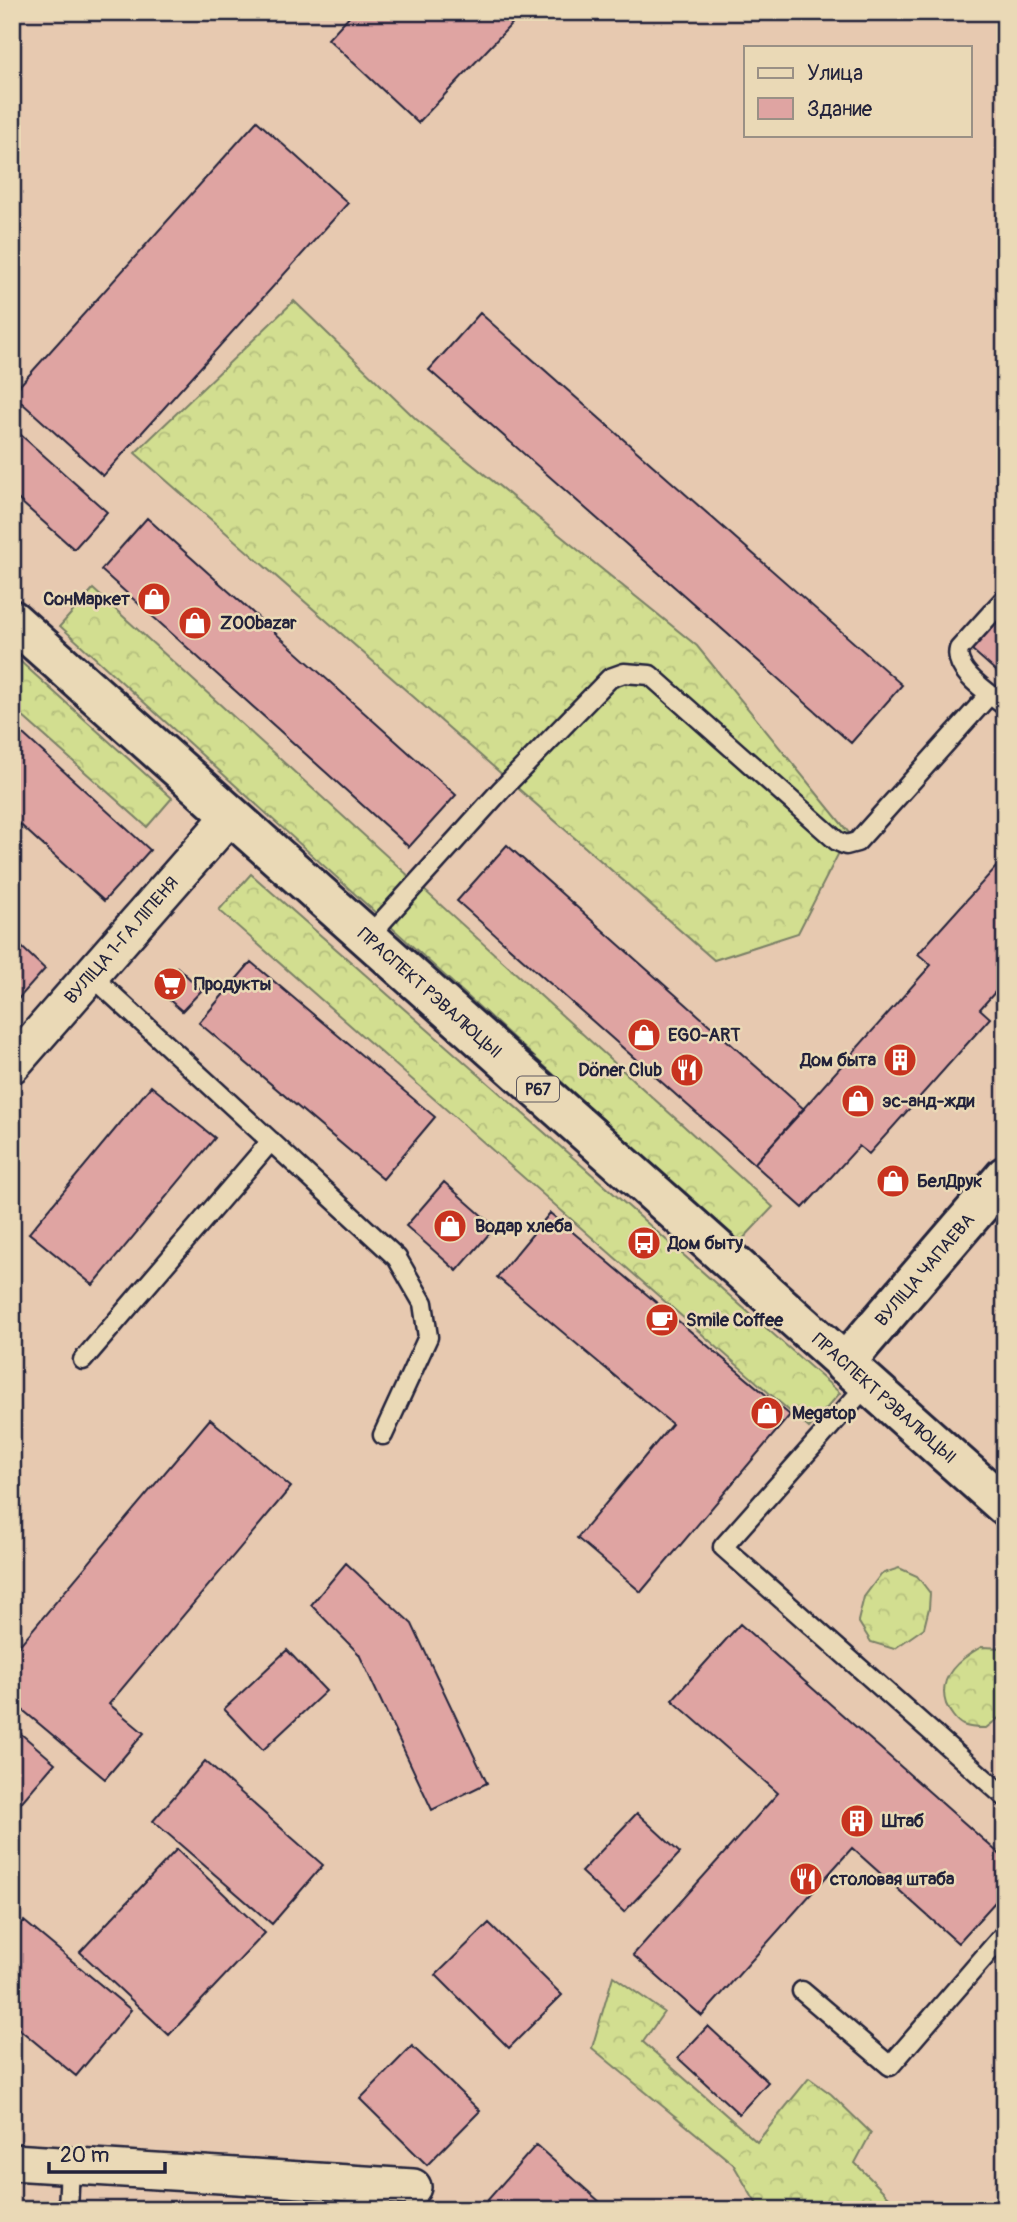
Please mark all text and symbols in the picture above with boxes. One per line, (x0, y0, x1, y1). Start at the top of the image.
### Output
legend (744, 46, 972, 136)
text: Улица (807, 60, 863, 87)
text: Здание (807, 96, 873, 123)
shop icon: СонМаркет (135, 580, 173, 618)
place label: СонМаркет (43, 588, 131, 611)
shop icon: ZOObazar (176, 604, 214, 642)
place label: ZOObazar (220, 612, 297, 635)
street label: ВУЛІЦА 1-ГА ЛІПЕНЯ (60, 872, 184, 1009)
street label: ПРАСПЕКТ РЭВАЛЮЦЫІ (353, 923, 506, 1064)
supermarket icon: Продукты (151, 965, 189, 1003)
place label: Продукты (194, 973, 271, 996)
shop icon: EGO-ART (625, 1016, 663, 1054)
place label: EGO-ART (668, 1024, 741, 1047)
building icon: Дом быта (881, 1041, 919, 1079)
place label: Дом быта (799, 1049, 877, 1072)
restaurant icon: Döner Club (668, 1051, 706, 1089)
place label: Döner Club (578, 1059, 662, 1082)
road number: Р67 (517, 1077, 559, 1102)
shop icon: эс-анд-жди (839, 1082, 877, 1120)
place label: эс-анд-жди (882, 1090, 975, 1113)
shop icon: БелДрук (874, 1162, 912, 1200)
place label: БелДрук (917, 1170, 982, 1193)
shop icon: Водар хлеба (431, 1207, 469, 1245)
street label: ВУЛІЦА ЧАПАЕВА (870, 1209, 980, 1331)
place label: Водар хлеба (475, 1215, 573, 1238)
bus stop icon: Дом быту (625, 1224, 663, 1262)
place label: Дом быту (667, 1232, 743, 1255)
cafe icon: Smile Coffee (643, 1301, 681, 1339)
place label: Smile Coffee (686, 1309, 784, 1332)
street label: ПРАСПЕКТ РЭВАЛЮЦЫІ (807, 1328, 961, 1469)
shop icon: Megatop (748, 1394, 786, 1432)
place label: Megatop (792, 1402, 857, 1425)
building icon: Штаб (838, 1802, 876, 1840)
place label: Штаб (881, 1810, 925, 1833)
restaurant icon: столовая штаба (787, 1860, 825, 1898)
place label: столовая штаба (829, 1868, 955, 1891)
scale bar (49, 2131, 164, 2175)
text: 20 m (60, 2142, 109, 2169)

